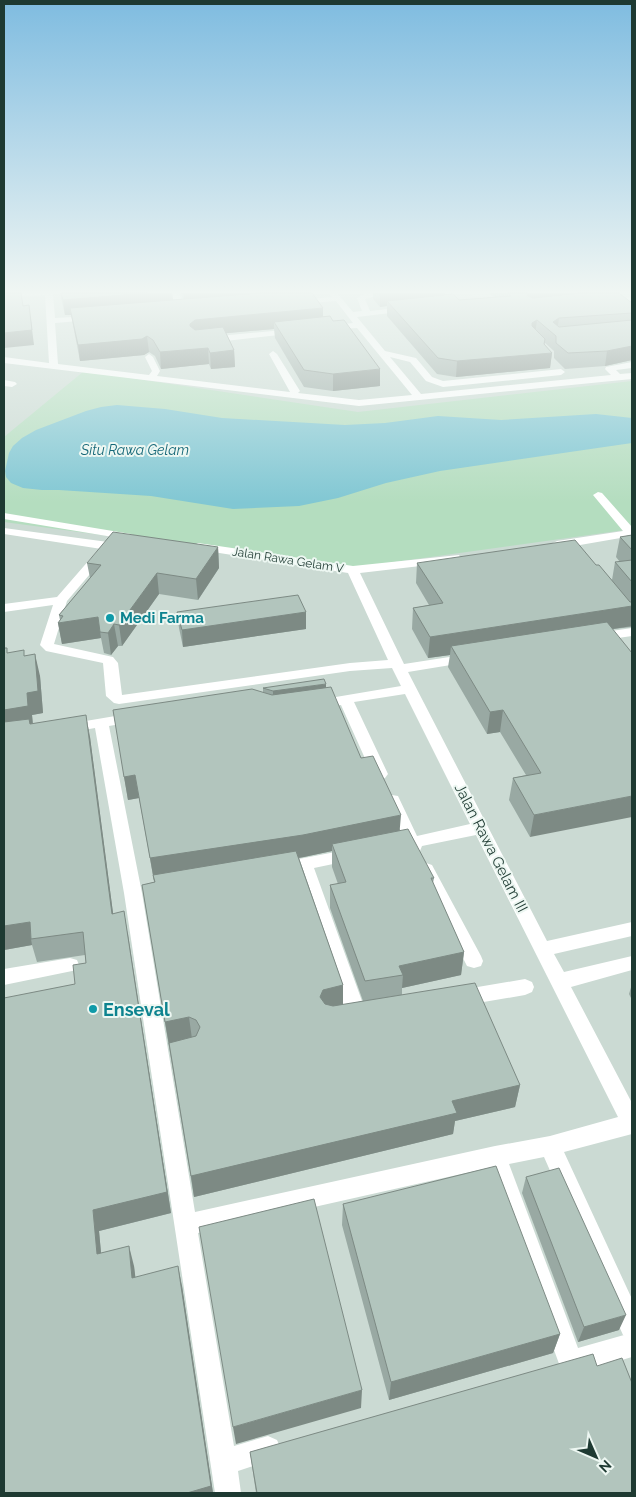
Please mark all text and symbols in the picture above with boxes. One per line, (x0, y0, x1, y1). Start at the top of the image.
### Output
water label: Situ Rawa Gelam (80, 442, 189, 458)
street label: Jalan Rawa Gelam V (231, 544, 345, 576)
place label: Medi Farma (120, 609, 204, 627)
marker: Medi Farma (104, 612, 116, 624)
street label: Jalan Rawa Gelam III (451, 781, 531, 915)
place label: Enseval (103, 999, 170, 1020)
marker: Enseval (87, 1003, 99, 1015)
north arrow (571, 1432, 621, 1482)
text: N (596, 1457, 615, 1476)

